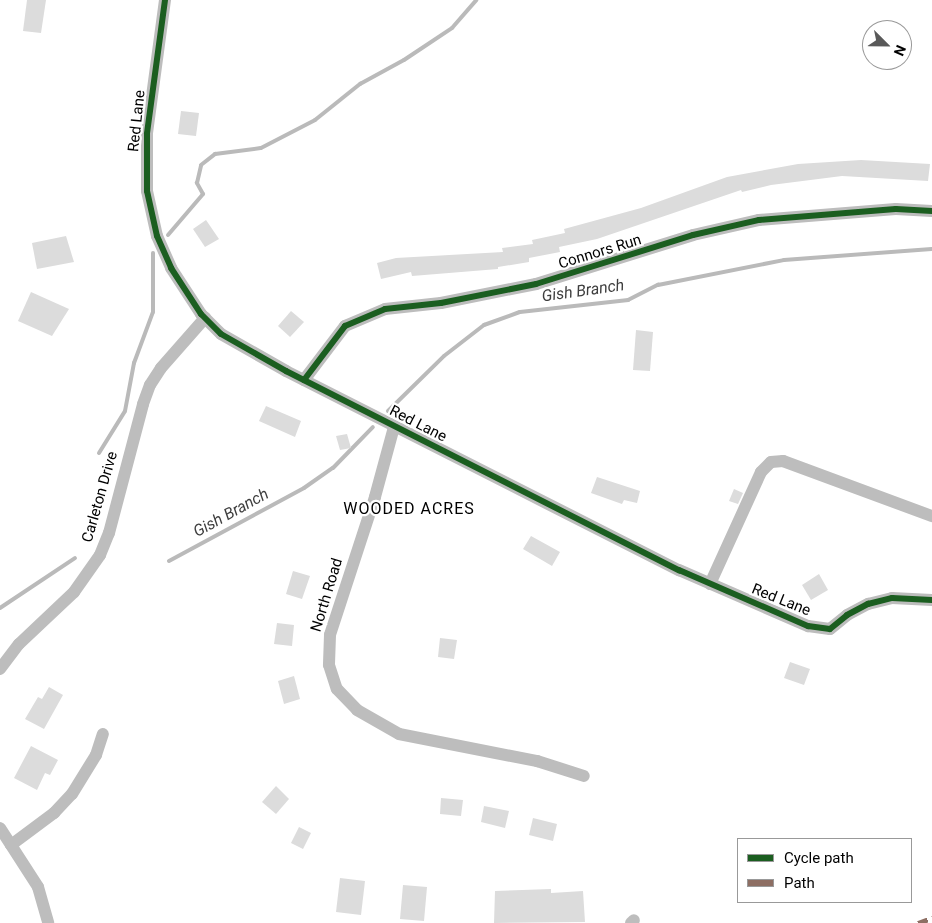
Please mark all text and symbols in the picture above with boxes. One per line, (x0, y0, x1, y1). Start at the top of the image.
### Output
north arrow (862, 20, 912, 70)
text: N (891, 43, 909, 58)
street label: Red Lane (125, 89, 149, 153)
street label: Connors Run (556, 231, 644, 273)
water label: Gish Branch (541, 276, 625, 306)
street label: Red Lane (386, 402, 450, 446)
street label: Carleton Drive (78, 450, 122, 544)
water label: Gish Branch (190, 484, 272, 542)
district label: WOODED ACRES (342, 499, 476, 519)
street label: North Road (307, 556, 347, 634)
street label: Red Lane (749, 580, 813, 620)
legend (737, 838, 912, 903)
text: Cycle path (784, 849, 854, 867)
text: Path (784, 874, 815, 892)

